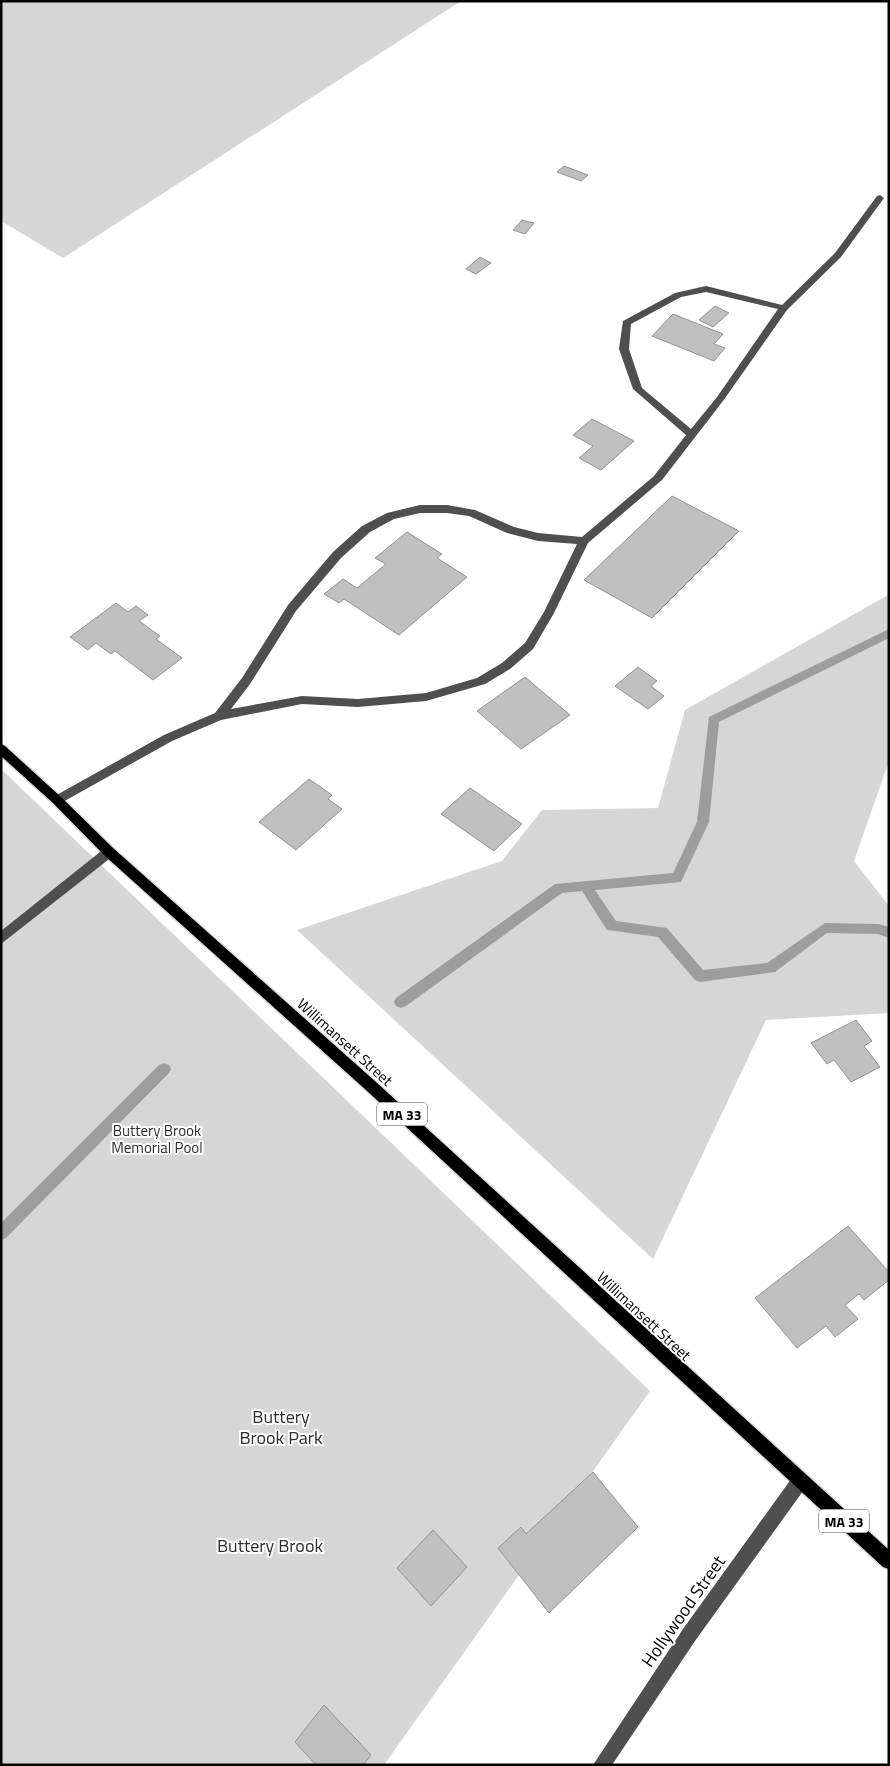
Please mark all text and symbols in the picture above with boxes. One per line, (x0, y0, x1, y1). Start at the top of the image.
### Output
street label: Willimansett Street (292, 993, 399, 1092)
road number: MA 33 (377, 1102, 427, 1126)
park label: Buttery Brook Memorial Pool (111, 1119, 203, 1159)
street label: Willimansett Street (592, 1266, 697, 1366)
park label: Buttery Brook Park (239, 1403, 323, 1451)
road number: MA 33 (819, 1510, 869, 1532)
park label: Buttery Brook (217, 1532, 323, 1559)
street label: Hollywood Street (634, 1549, 732, 1672)

